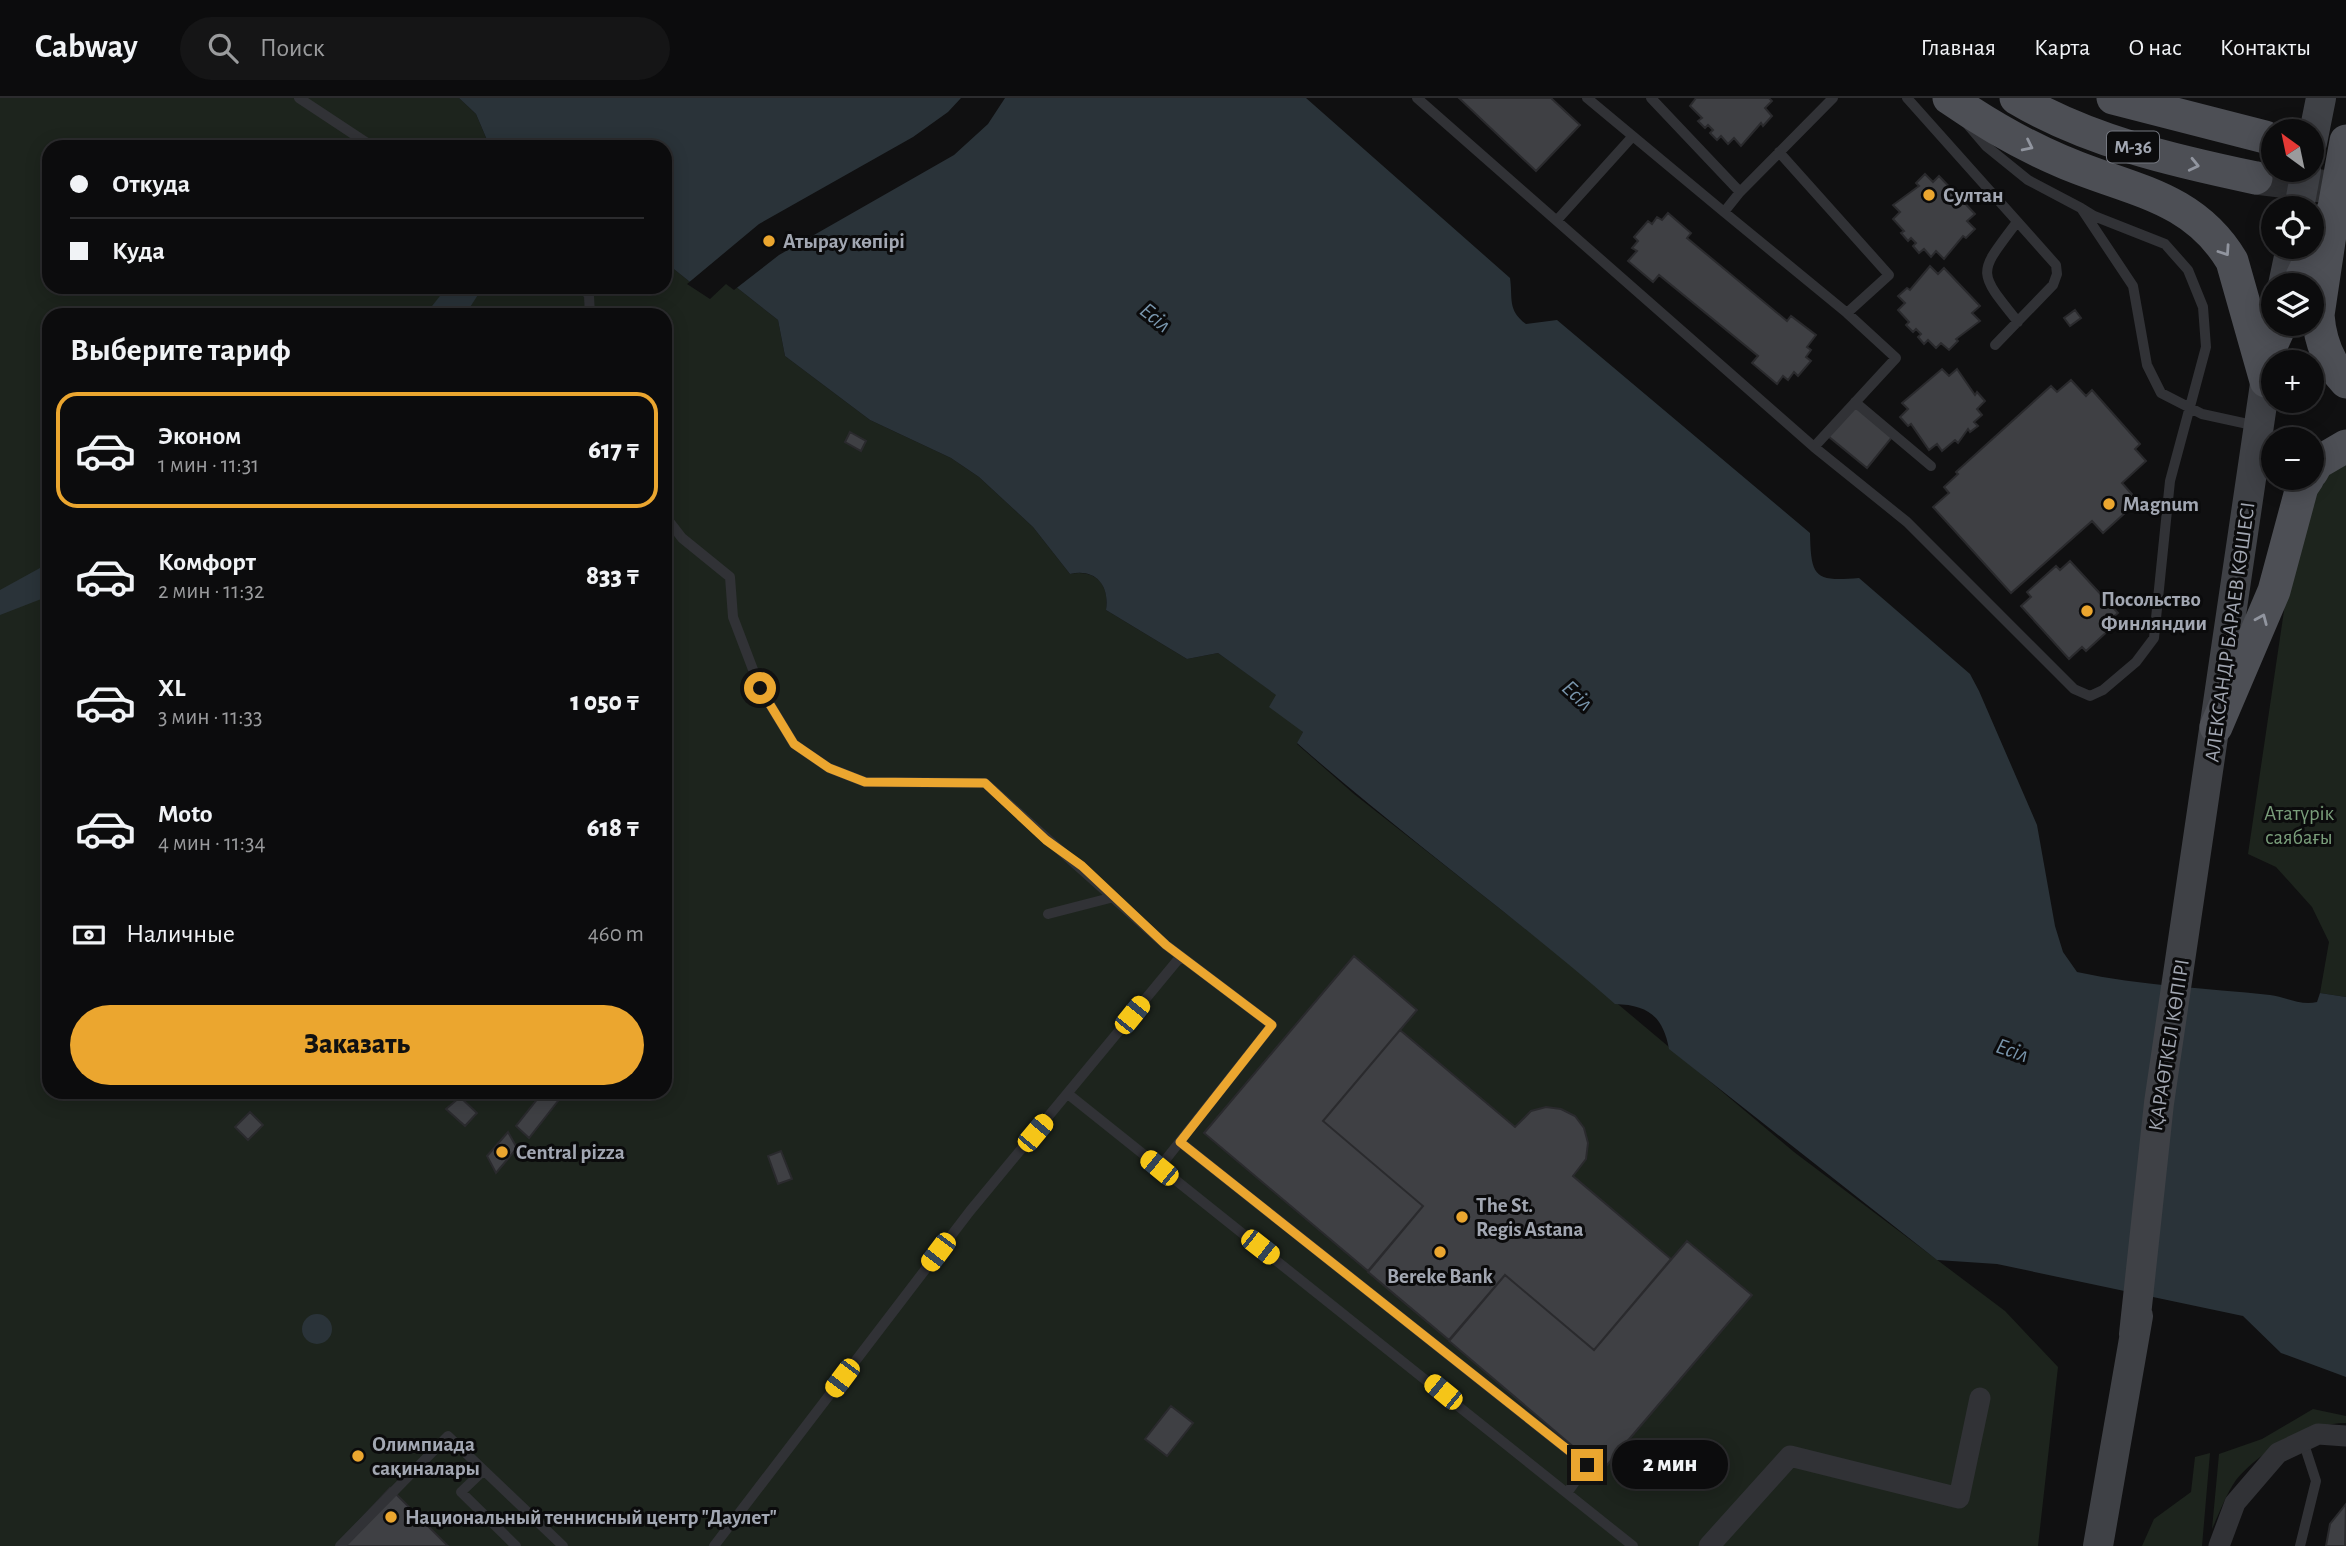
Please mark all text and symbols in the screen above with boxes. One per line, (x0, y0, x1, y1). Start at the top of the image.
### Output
search box (180, 17, 670, 80)
icon: search (204, 29, 242, 67)
text: Cabway (35, 31, 138, 64)
text: Поиск (260, 35, 325, 61)
text: Главная (1921, 36, 1996, 60)
text: Карта (2034, 36, 2090, 60)
text: О нас (2128, 36, 2182, 60)
text: Контакты (2220, 36, 2311, 60)
north arrow (2261, 119, 2324, 182)
map controls (2261, 119, 2324, 490)
road number: M-36 (2107, 132, 2159, 162)
one-way arrow (2021, 138, 2033, 152)
one-way arrow (2188, 157, 2200, 171)
text: Откуда (112, 171, 190, 197)
place label: Султан (1943, 185, 2004, 206)
marker: Султан (1921, 187, 1937, 203)
button: locate (2261, 196, 2324, 259)
place label: Атырау көпірі (783, 231, 905, 252)
marker: Атырау көпірі (761, 233, 777, 249)
text: Куда (112, 238, 165, 264)
one-way arrow (2217, 243, 2230, 256)
button: layers (2261, 273, 2324, 336)
water label: Есіл (1135, 299, 1175, 337)
text: Выберите тариф (70, 334, 291, 366)
button: + (2261, 350, 2324, 413)
icon: car (74, 419, 137, 482)
text: Эконом (158, 423, 241, 449)
button: − (2261, 427, 2324, 490)
text: 617 ₸ (588, 437, 640, 463)
text: 1 мин · 11:31 (158, 454, 259, 477)
place label: Magnum (2123, 494, 2199, 515)
marker: Magnum (2101, 496, 2117, 512)
street label: АЛЕКСАНДР БАРАЕВ КӨШЕСІ (2201, 500, 2259, 764)
icon: car (74, 545, 137, 608)
text: Комфорт (158, 549, 256, 575)
text: 833 ₸ (586, 563, 640, 589)
text: 2 мин · 11:32 (158, 580, 264, 603)
place label: Посольство Финляндии (2101, 589, 2207, 634)
marker: Посольство Финляндии (2079, 603, 2095, 619)
one-way arrow (2254, 614, 2268, 627)
icon: car (74, 671, 137, 734)
route start (744, 672, 776, 704)
text: XL (158, 675, 185, 701)
water label: Есіл (1557, 676, 1597, 716)
text: 1 050 ₸ (570, 689, 640, 715)
text: 3 мин · 11:33 (158, 706, 262, 729)
icon: car (74, 797, 137, 860)
text: Moto (158, 801, 213, 827)
park label: Ататүрік саябағы (2264, 803, 2334, 848)
text: 618 ₸ (587, 815, 640, 841)
text: 4 мин · 11:34 (158, 832, 266, 855)
icon: cash (70, 916, 108, 954)
text: Наличные (126, 921, 235, 947)
text: 460 m (588, 923, 644, 946)
street label: ҚАРАӨТКЕЛ КӨПІРІ (2145, 957, 2193, 1133)
car (1111, 992, 1154, 1038)
button: Заказать (70, 1005, 644, 1085)
water label: Есіл (1993, 1035, 2031, 1067)
car (1014, 1110, 1057, 1156)
place label: Central pizza (516, 1142, 625, 1163)
marker: Central pizza (494, 1144, 510, 1160)
car (1137, 1147, 1182, 1189)
place label: The St. Regis Astana (1476, 1195, 1584, 1240)
marker: The St. Regis Astana (1454, 1209, 1470, 1225)
car (1237, 1226, 1284, 1268)
car (917, 1229, 960, 1275)
marker: Bereke Bank (1432, 1244, 1448, 1260)
place label: Bereke Bank (1387, 1266, 1494, 1287)
car (821, 1355, 864, 1401)
car (1421, 1371, 1466, 1413)
place label: Олимпиада сақиналары (372, 1434, 480, 1479)
callout: 2 мин (1612, 1440, 1727, 1490)
marker: Олимпиада сақиналары (350, 1448, 366, 1464)
route end (1571, 1449, 1603, 1481)
text: 2 мин (1643, 1453, 1697, 1476)
place label: Национальный теннисный центр "Даулет" (405, 1507, 777, 1528)
marker: Национальный теннисный центр "Даулет" (383, 1509, 399, 1525)

